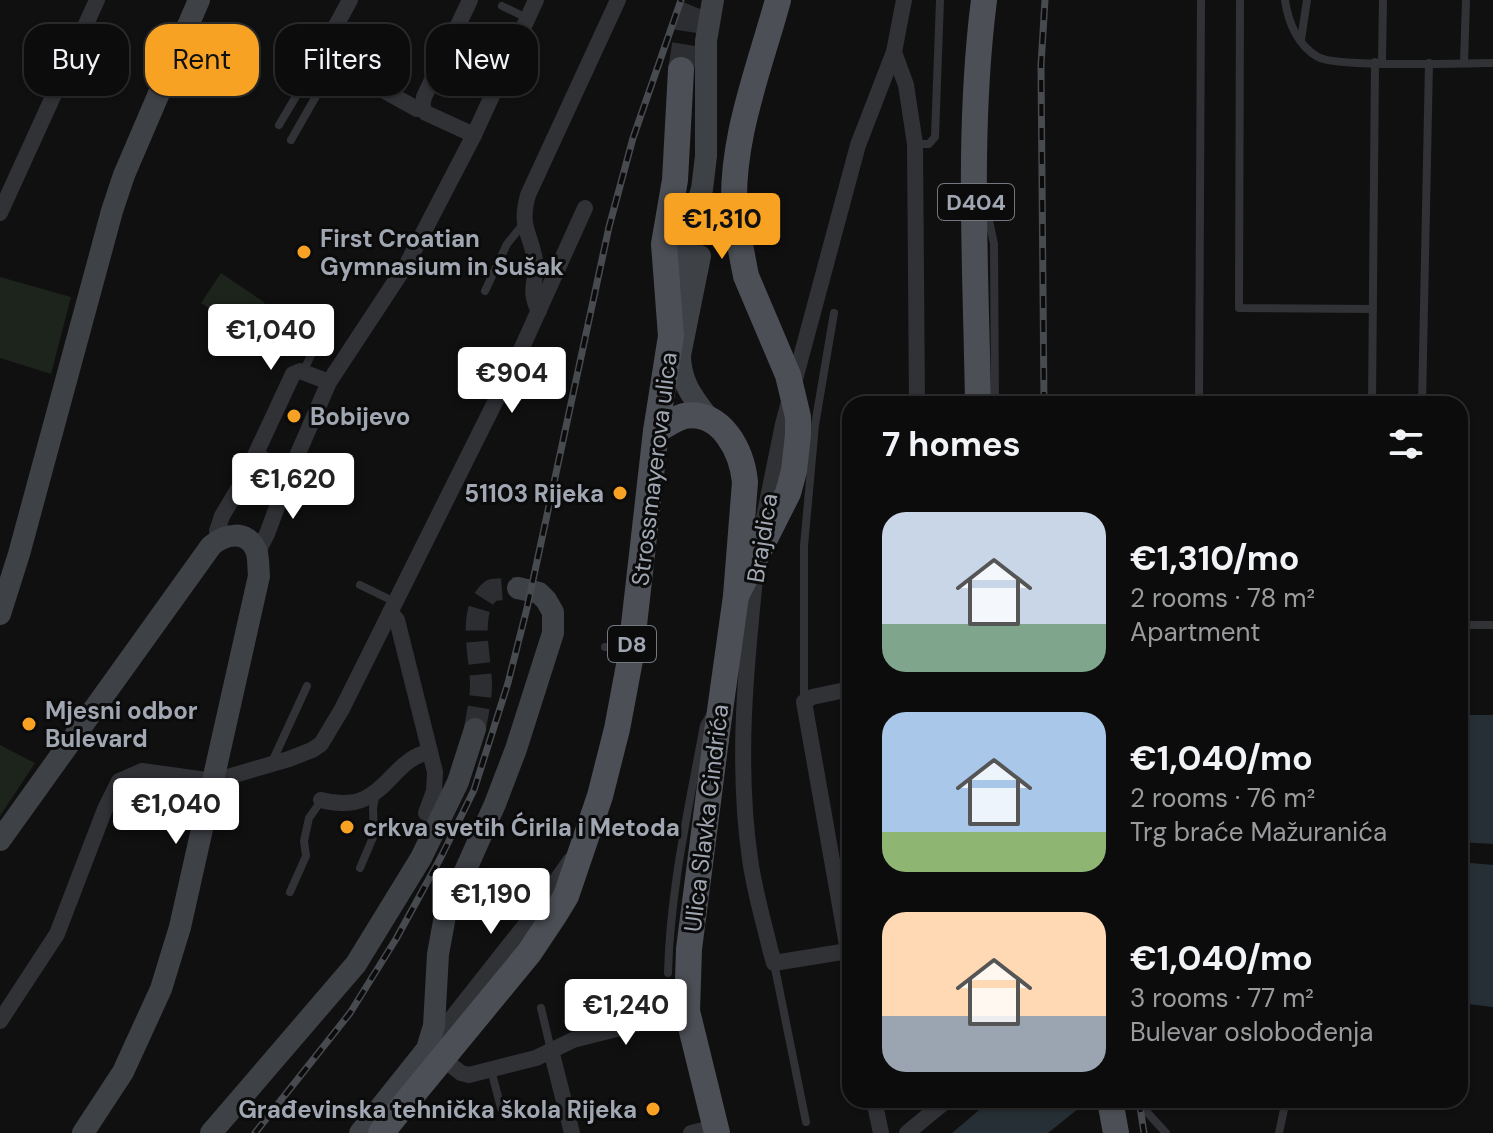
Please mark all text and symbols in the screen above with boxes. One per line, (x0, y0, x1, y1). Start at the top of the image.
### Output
chip: Buy (24, 24, 129, 96)
chip: Rent (145, 24, 259, 96)
chip: Filters (275, 24, 410, 96)
chip: New (426, 24, 538, 96)
road number: D404 (938, 184, 1014, 220)
pin: €1,310 (657, 193, 787, 261)
text: €1,310 (682, 202, 762, 236)
place label: First Croatian Gymnasium in Sušak (320, 223, 564, 282)
marker: First Croatian Gymnasium in Sušak (295, 243, 313, 261)
pin: €1,040 (206, 304, 336, 372)
text: €1,040 (226, 313, 316, 347)
pin: €904 (465, 347, 559, 415)
street label: Strossmayerova ulica (624, 350, 684, 588)
text: €904 (476, 356, 548, 390)
place label: Bobijevo (310, 401, 410, 432)
marker: Bobijevo (285, 407, 303, 425)
text: 7 homes (882, 422, 1021, 467)
icon: filters (1384, 422, 1428, 466)
pin: €1,620 (228, 453, 358, 521)
text: €1,620 (250, 462, 336, 496)
place label: 51103 Rijeka (464, 478, 604, 509)
marker: 51103 Rijeka (611, 484, 629, 502)
street label: Brajdica (740, 491, 784, 585)
text: €1,310/mo (1130, 536, 1299, 581)
icon: home (946, 544, 1042, 640)
text: 2 rooms · 78 m² (1130, 581, 1315, 615)
text: Apartment (1130, 615, 1261, 649)
road number: D8 (608, 626, 656, 662)
place label: Mjesni odbor Bulevard (45, 695, 198, 754)
street label: Ulica Slavka Cindrića (677, 702, 735, 934)
marker: Mjesni odbor Bulevard (20, 715, 38, 733)
text: €1,040/mo (1130, 736, 1313, 781)
icon: home (946, 744, 1042, 840)
pin: €1,040 (111, 778, 241, 846)
text: 2 rooms · 76 m² (1130, 781, 1315, 815)
text: €1,040 (131, 787, 221, 821)
place label: crkva svetih Ćirila i Metoda (363, 811, 680, 843)
text: Trg braće Mažuranića (1130, 815, 1387, 849)
marker: crkva svetih Ćirila i Metoda (338, 818, 356, 836)
pin: €1,190 (426, 868, 556, 936)
text: €1,190 (451, 877, 531, 911)
text: €1,040/mo (1130, 936, 1313, 981)
icon: home (946, 944, 1042, 1040)
pin: €1,240 (561, 979, 691, 1047)
text: 3 rooms · 77 m² (1130, 981, 1314, 1015)
text: €1,240 (583, 988, 669, 1022)
text: Bulevar oslobođenja (1130, 1015, 1373, 1049)
place label: Građevinska tehnička škola Rijeka (238, 1094, 637, 1125)
marker: Građevinska tehnička škola Rijeka (644, 1100, 662, 1118)

